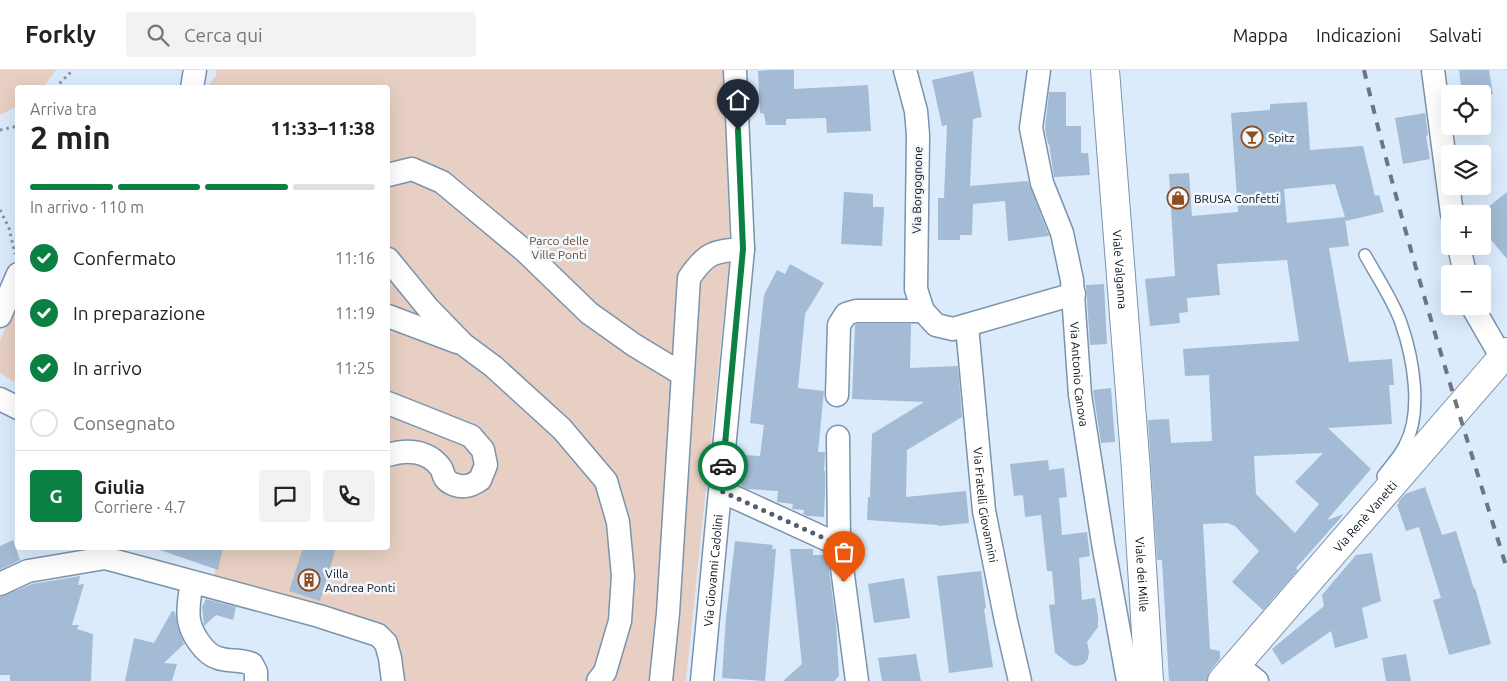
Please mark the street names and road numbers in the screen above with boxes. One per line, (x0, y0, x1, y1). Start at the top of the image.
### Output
street label: Via Borgognone (910, 146, 924, 234)
street label: Viale Valganna (1111, 229, 1130, 309)
street label: Via Antonio Canova (1068, 321, 1091, 427)
street label: Via Fratelli Giovannini (972, 447, 1001, 564)
street label: Via Renè Vanetti (1330, 478, 1399, 554)
street label: Via Giovanni Cadolini (701, 514, 724, 627)
street label: Viale dei Mille (1134, 537, 1151, 613)

